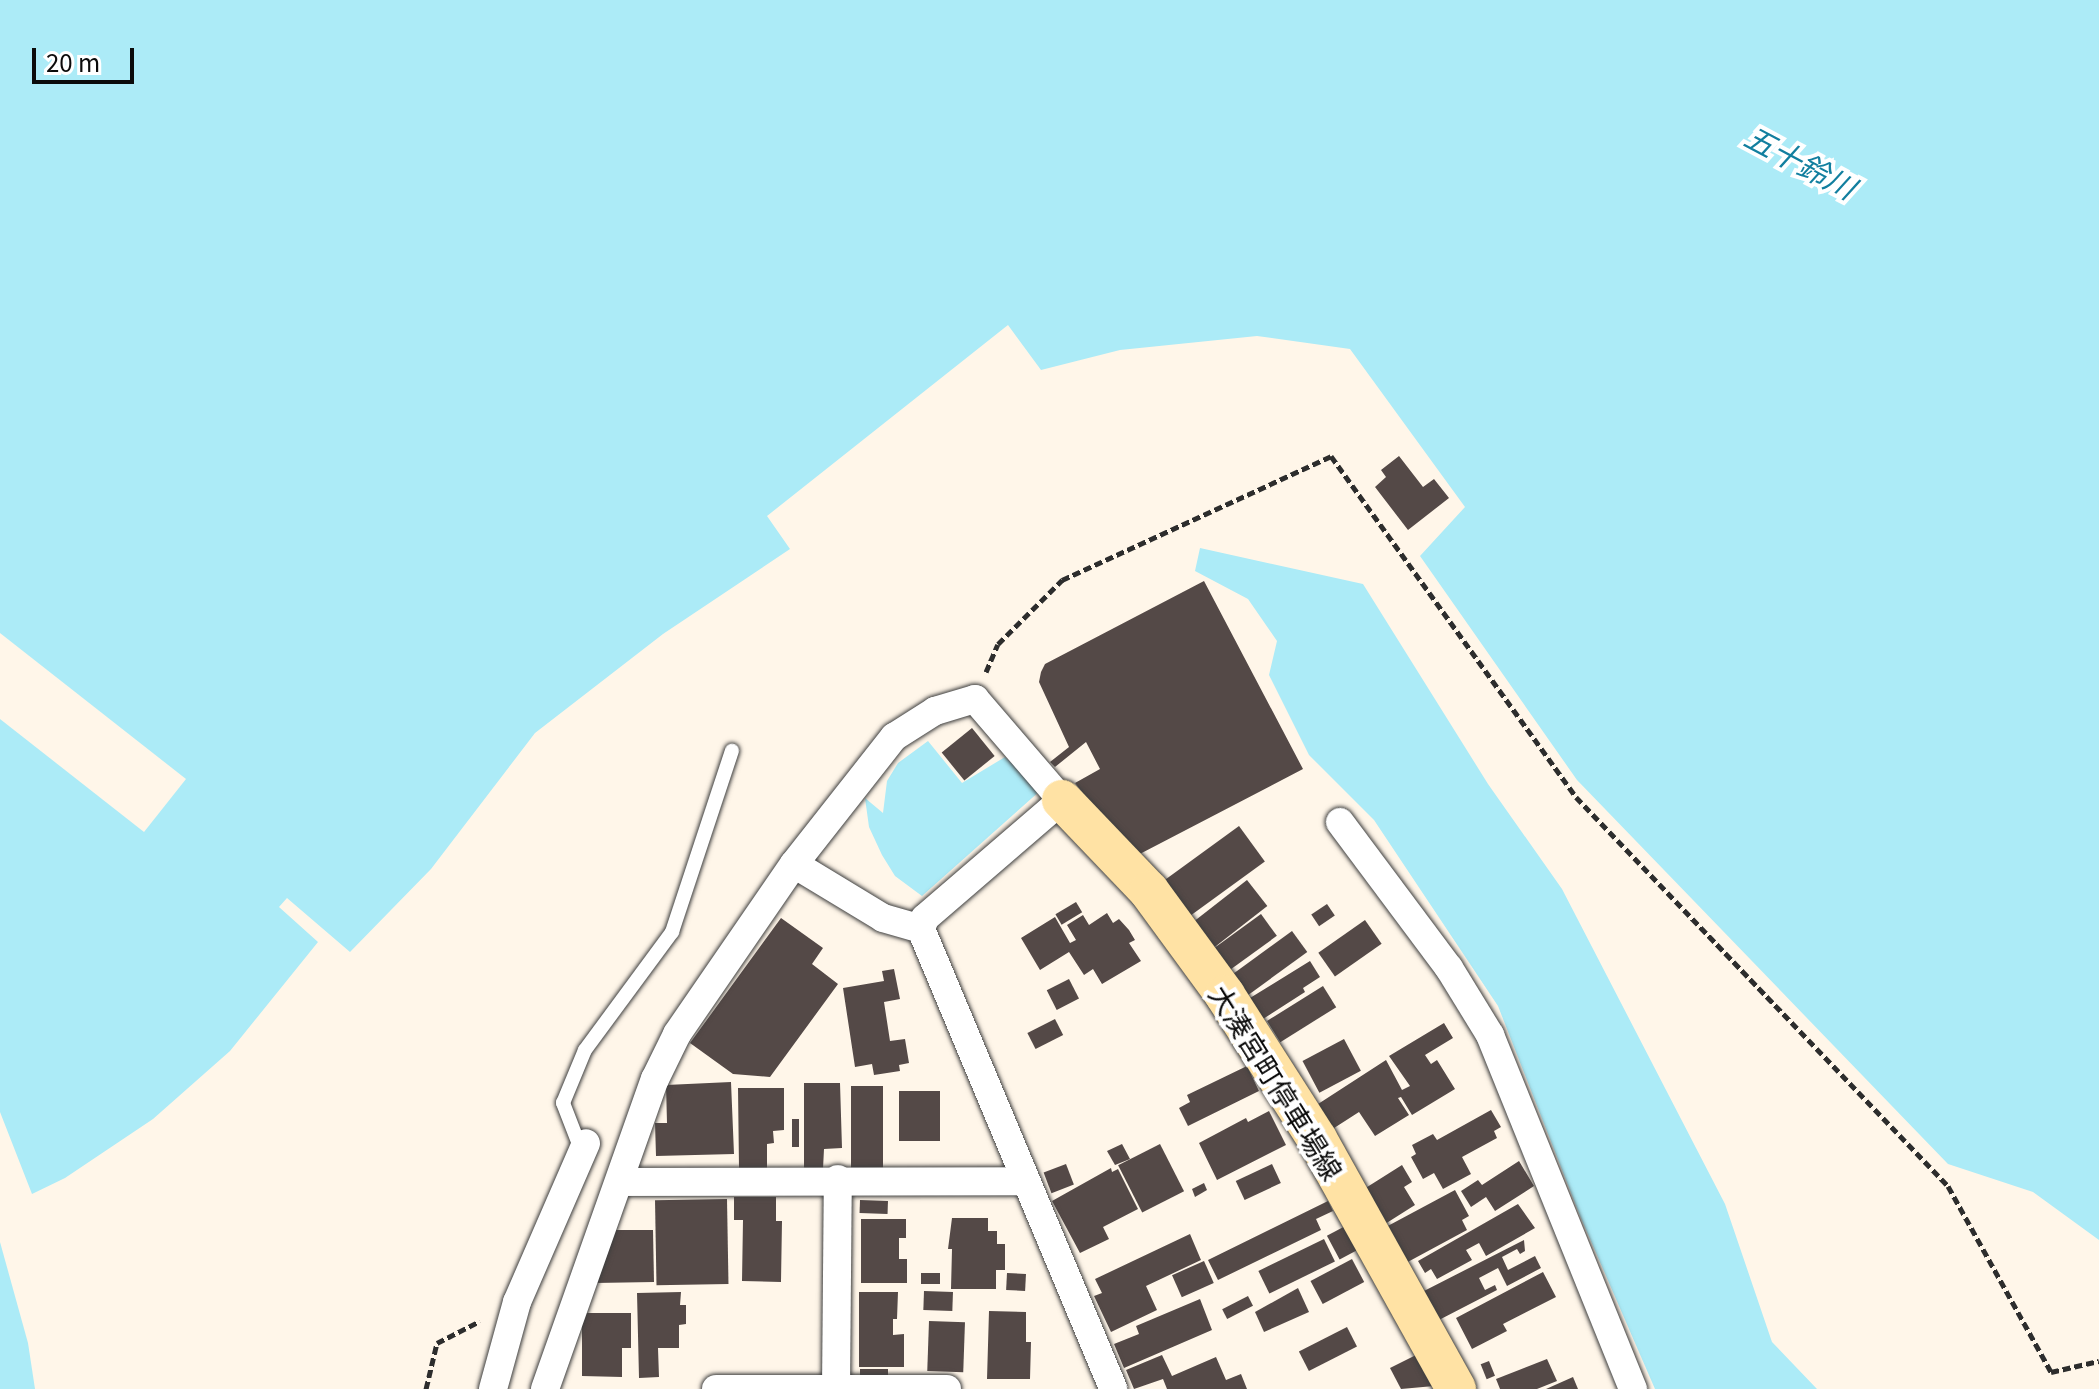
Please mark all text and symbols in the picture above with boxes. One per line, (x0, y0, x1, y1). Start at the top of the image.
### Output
scale bar (36, 32, 138, 82)
text: 20 m (46, 44, 100, 79)
water label: 五十鈴川 (1740, 117, 1862, 205)
street label: 大湊宮町停車場線 (1203, 978, 1351, 1186)

